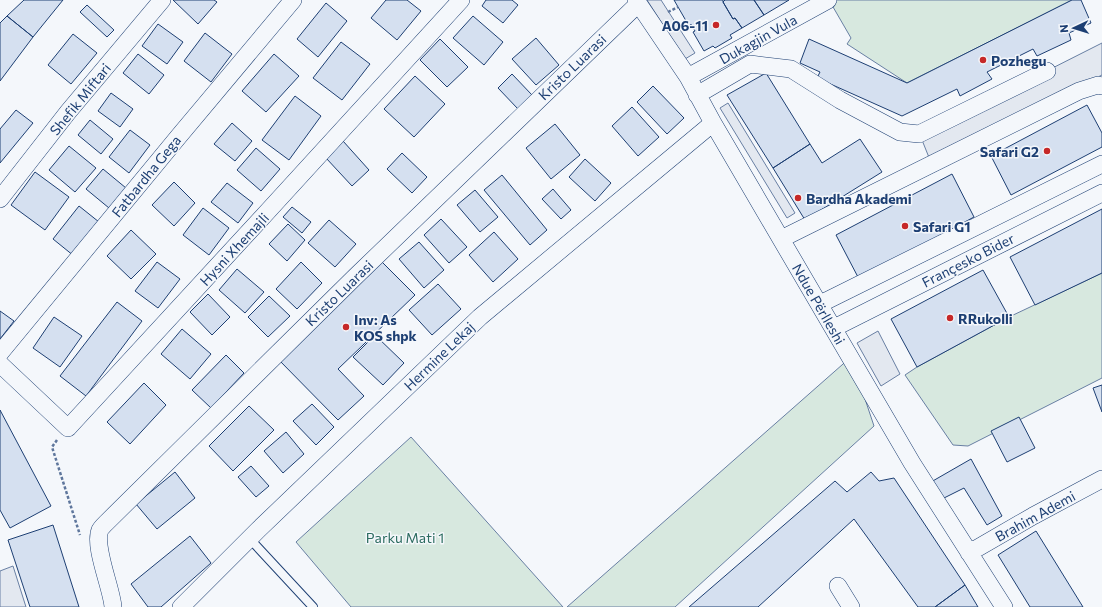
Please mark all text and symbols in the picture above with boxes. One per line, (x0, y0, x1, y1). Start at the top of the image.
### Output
north arrow (1054, 8, 1094, 48)
street label: Dukagjin Vula (716, 11, 800, 67)
place label: A06-11 (662, 17, 708, 34)
marker: A06-11 (711, 20, 721, 30)
text: N (1057, 24, 1070, 33)
street label: Kristo Luarasi (535, 30, 609, 104)
place label: Pozhegu (991, 52, 1047, 69)
marker: Pozhegu (978, 55, 988, 65)
street label: Shefik Miftari (46, 60, 114, 138)
street label: Fatbardha Gega (108, 132, 184, 220)
place label: Safari G2 (980, 143, 1039, 160)
marker: Safari G2 (1042, 146, 1052, 156)
place label: Bardha Akademi (806, 190, 912, 207)
marker: Bardha Akademi (793, 193, 803, 203)
street label: Hysni Xhemajli (196, 209, 272, 289)
place label: Safari G1 (913, 218, 971, 235)
marker: Safari G1 (900, 221, 910, 231)
street label: Françesko Bider (919, 229, 1017, 291)
street label: Kristo Luarasi (302, 256, 376, 330)
street label: Ndue Përlleshi (789, 261, 849, 347)
place label: RRukolli (958, 310, 1013, 327)
place label: Inv: As KOS shpk (354, 311, 417, 344)
marker: RRukolli (945, 313, 955, 323)
street label: Hermine Lekaj (400, 318, 478, 394)
marker: Inv: As KOS shpk (341, 322, 351, 332)
street label: Brahim Ademi (992, 487, 1078, 545)
park label: Parku Mati 1 (366, 529, 444, 546)

